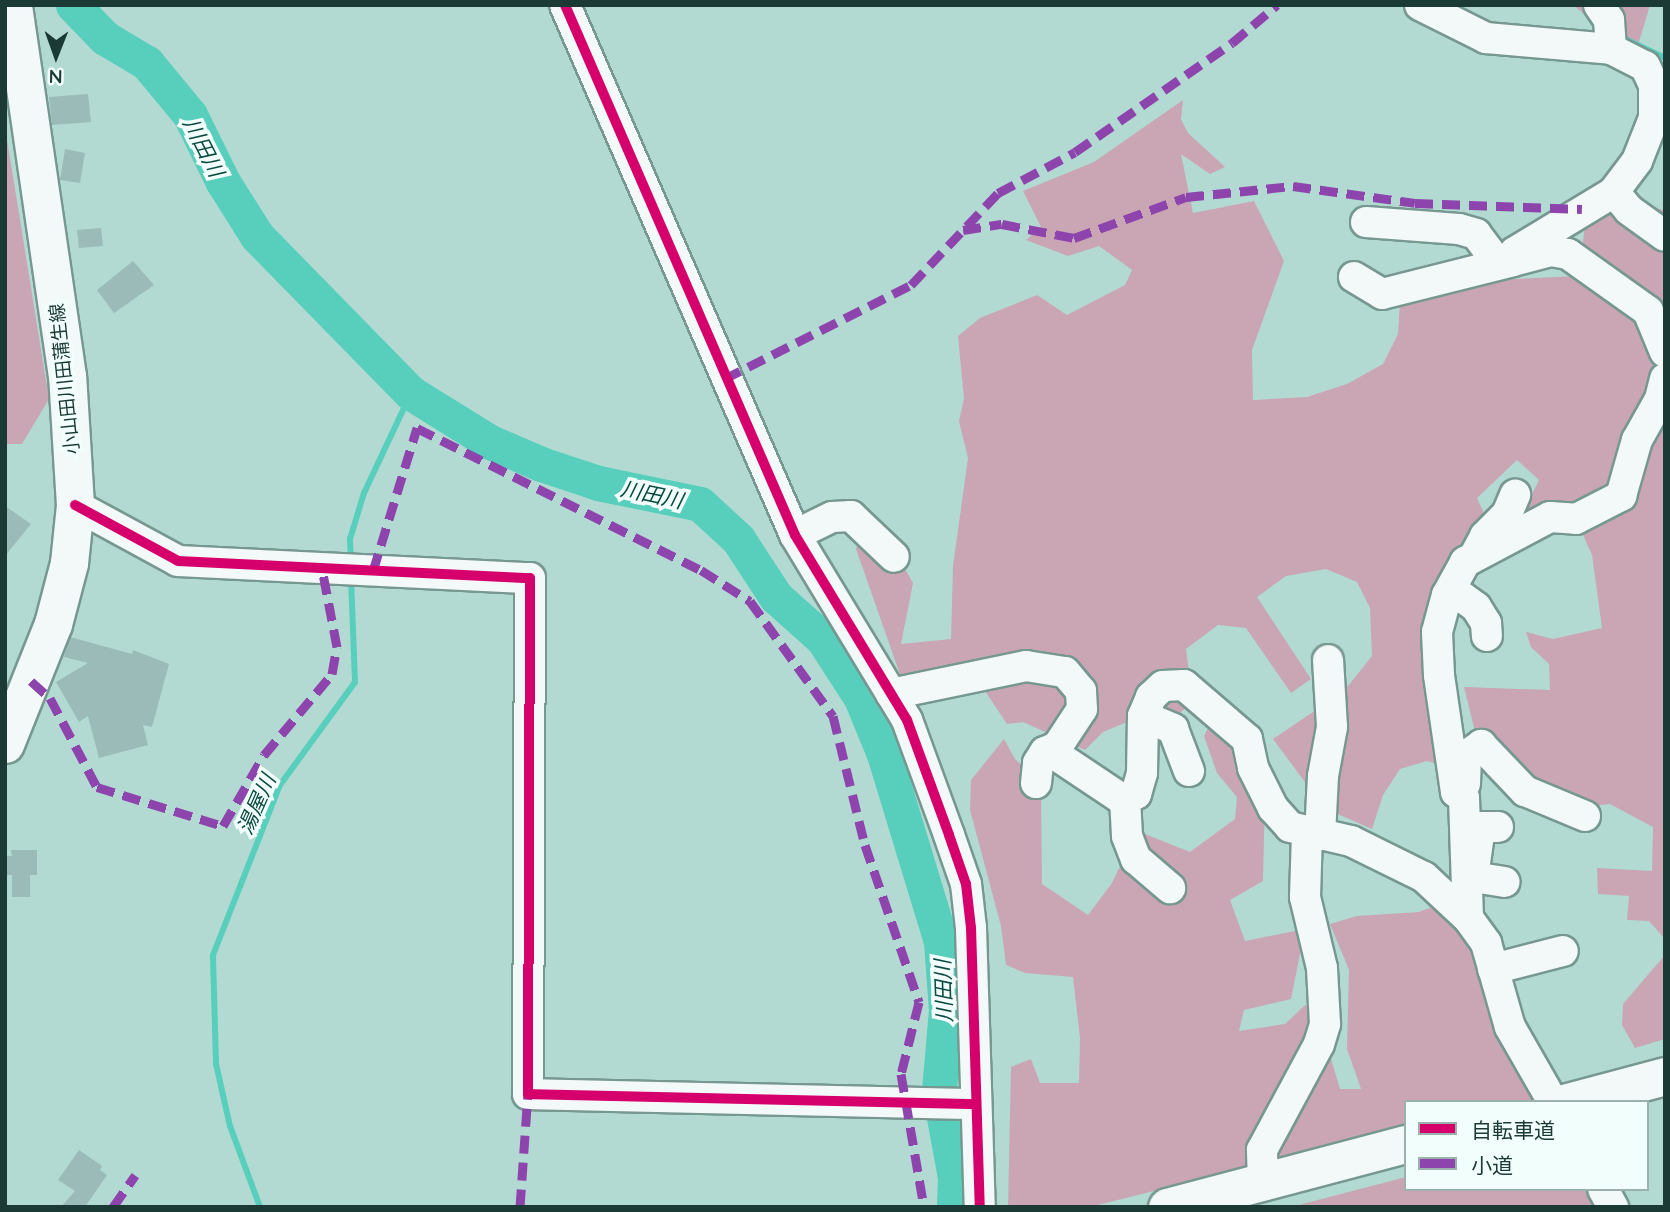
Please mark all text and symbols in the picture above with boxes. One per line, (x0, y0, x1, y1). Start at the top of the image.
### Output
north arrow (21, 21, 91, 91)
text: N (48, 65, 63, 89)
water label: 川田川 (178, 113, 230, 181)
street label: 小山田川田蒲生線 (46, 302, 84, 456)
water label: 川田川 (619, 475, 685, 513)
water label: 湯屋川 (232, 770, 280, 838)
water label: 川田川 (929, 959, 957, 1023)
legend (1404, 1100, 1649, 1191)
text: 自転車道 (1471, 1117, 1555, 1143)
text: 小道 (1471, 1152, 1513, 1178)

